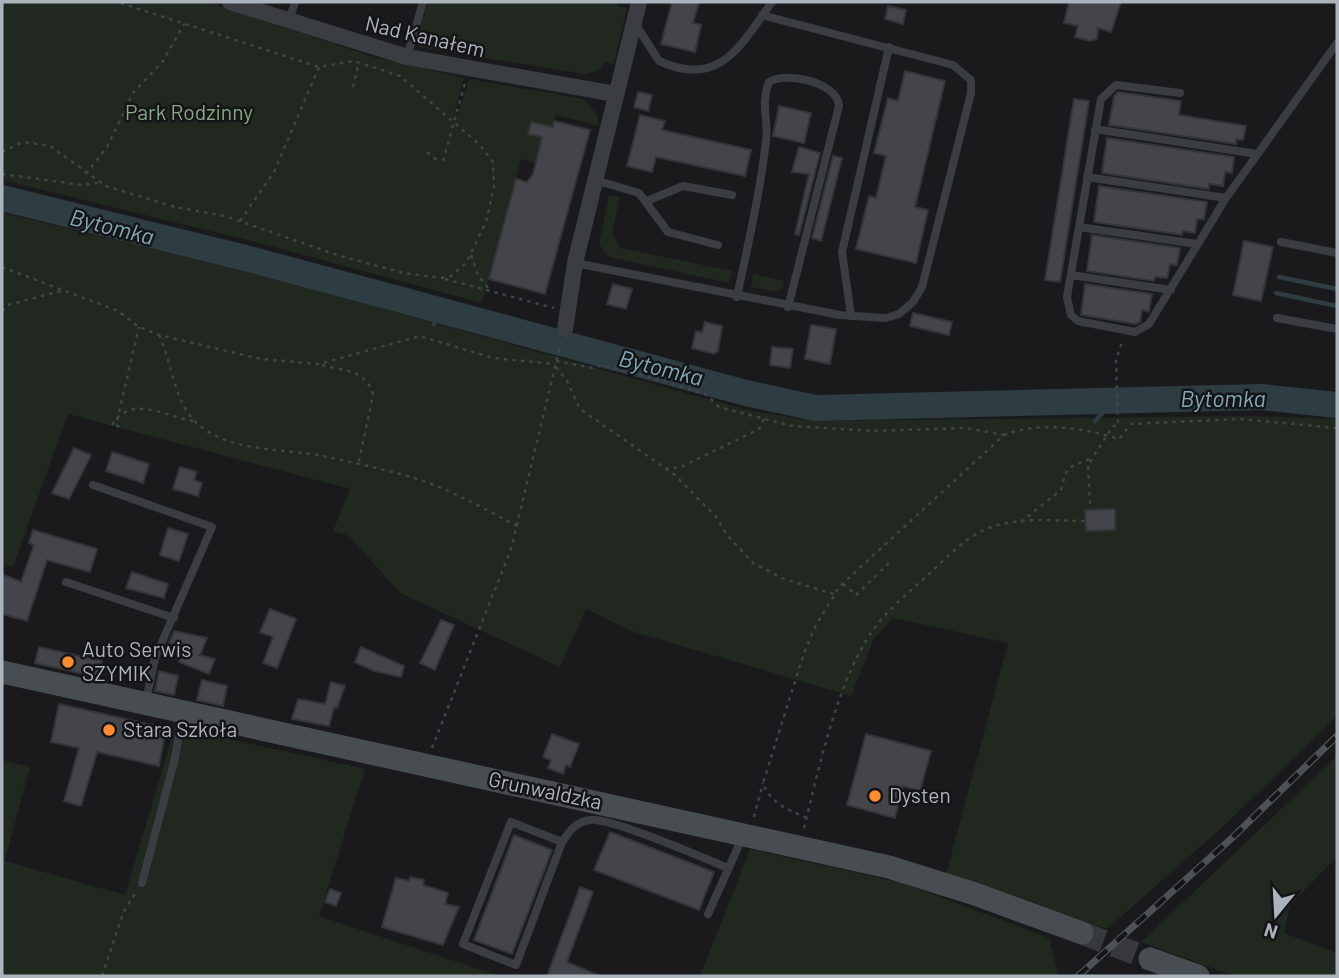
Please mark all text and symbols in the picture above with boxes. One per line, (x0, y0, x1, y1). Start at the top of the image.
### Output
street label: Nad Kanałem (363, 10, 488, 61)
park label: Park Rodzinny (125, 99, 253, 124)
water label: Bytomka (67, 202, 157, 250)
water label: Bytomka (616, 343, 706, 391)
water label: Bytomka (1180, 384, 1266, 412)
place label: Auto Serwis SZYMIK (82, 636, 191, 685)
marker: Auto Serwis SZYMIK (60, 654, 76, 670)
place label: Stara Szkoła (123, 716, 237, 741)
marker: Stara Szkoła (101, 722, 117, 738)
street label: Grunwaldzka (486, 765, 604, 814)
place label: Dysten (889, 782, 951, 807)
marker: Dysten (867, 788, 883, 804)
north arrow (1241, 880, 1311, 950)
text: N (1261, 919, 1280, 945)

